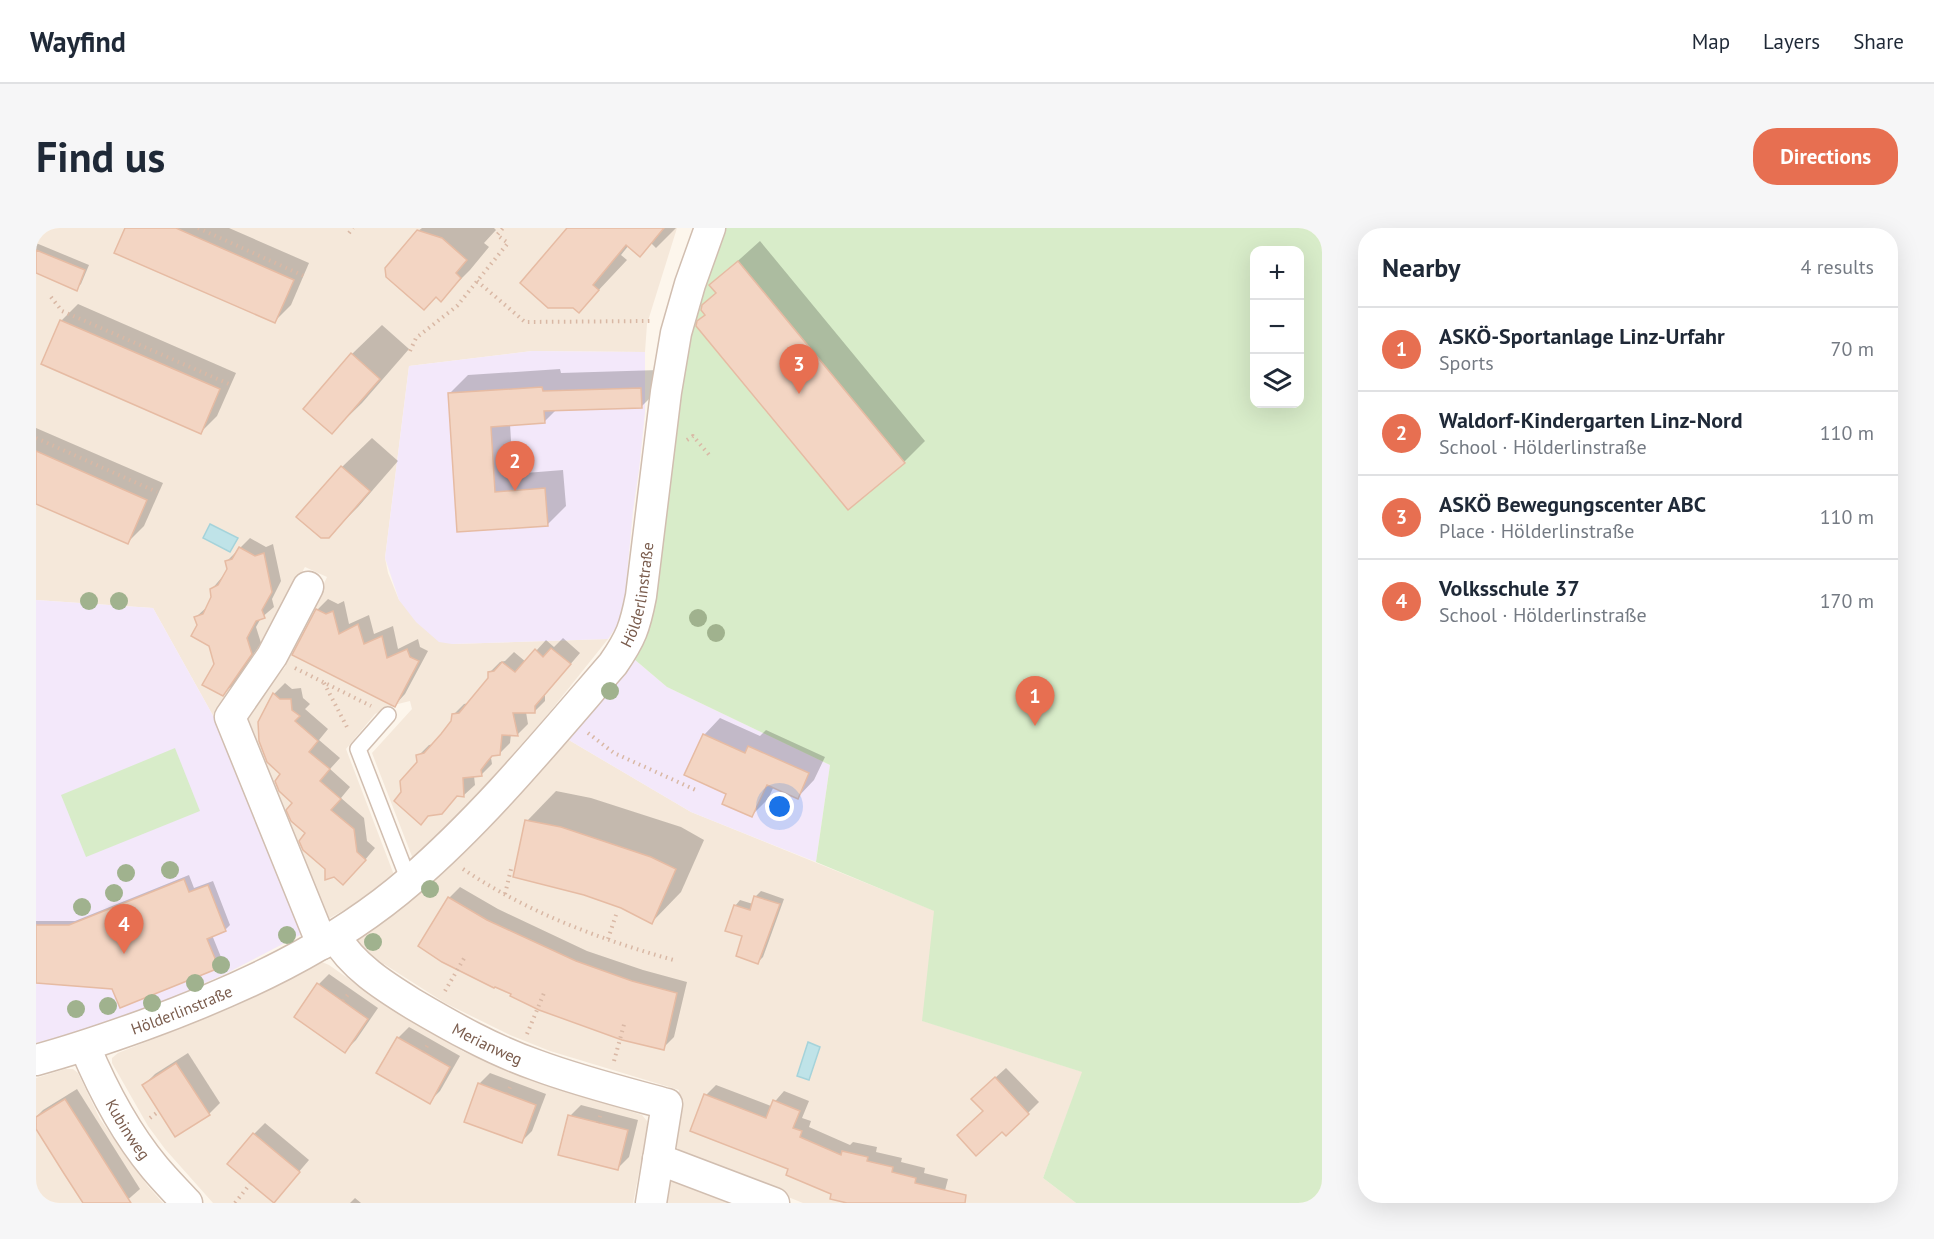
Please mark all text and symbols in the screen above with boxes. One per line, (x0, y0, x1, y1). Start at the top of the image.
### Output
text: Wayfind (30, 23, 126, 60)
text: Map (1692, 28, 1730, 55)
text: Layers (1763, 28, 1820, 55)
text: Share (1853, 28, 1904, 55)
button: Directions (1753, 128, 1898, 185)
text: Find us (36, 129, 165, 184)
map controls (1250, 246, 1304, 408)
button: + (1250, 246, 1304, 300)
text: Nearby (1382, 251, 1460, 284)
text: 4 results (1801, 254, 1874, 280)
button: − (1250, 300, 1304, 354)
text: ASKÖ-Sportanlage Linz-Urfahr (1439, 322, 1725, 350)
text: 1 (1396, 336, 1407, 362)
text: 70 m (1831, 336, 1874, 362)
pin: 3 (780, 344, 819, 394)
text: Sports (1439, 350, 1494, 376)
button: layers (1250, 354, 1304, 408)
text: Waldorf-Kindergarten Linz-Nord (1439, 406, 1743, 434)
text: 2 (1396, 420, 1407, 446)
text: 110 m (1820, 420, 1874, 446)
text: School · Hölderlinstraße (1439, 434, 1647, 460)
pin: 2 (496, 442, 534, 491)
text: ASKÖ Bewegungscenter ABC (1439, 490, 1706, 518)
text: 3 (1396, 504, 1407, 530)
text: 110 m (1820, 504, 1874, 530)
text: Place · Hölderlinstraße (1439, 518, 1634, 544)
street label: Hölderlinstraße (616, 541, 658, 651)
text: Volksschule 37 (1439, 574, 1580, 602)
text: 4 (1396, 588, 1407, 614)
text: 170 m (1820, 588, 1874, 614)
text: School · Hölderlinstraße (1439, 602, 1647, 628)
pin: 1 (1016, 676, 1054, 726)
your location (765, 792, 794, 821)
pin: 4 (104, 904, 143, 954)
street label: Hölderlinstraße (128, 981, 235, 1039)
street label: Merianweg (449, 1018, 525, 1069)
street label: Kubinweg (101, 1096, 155, 1164)

